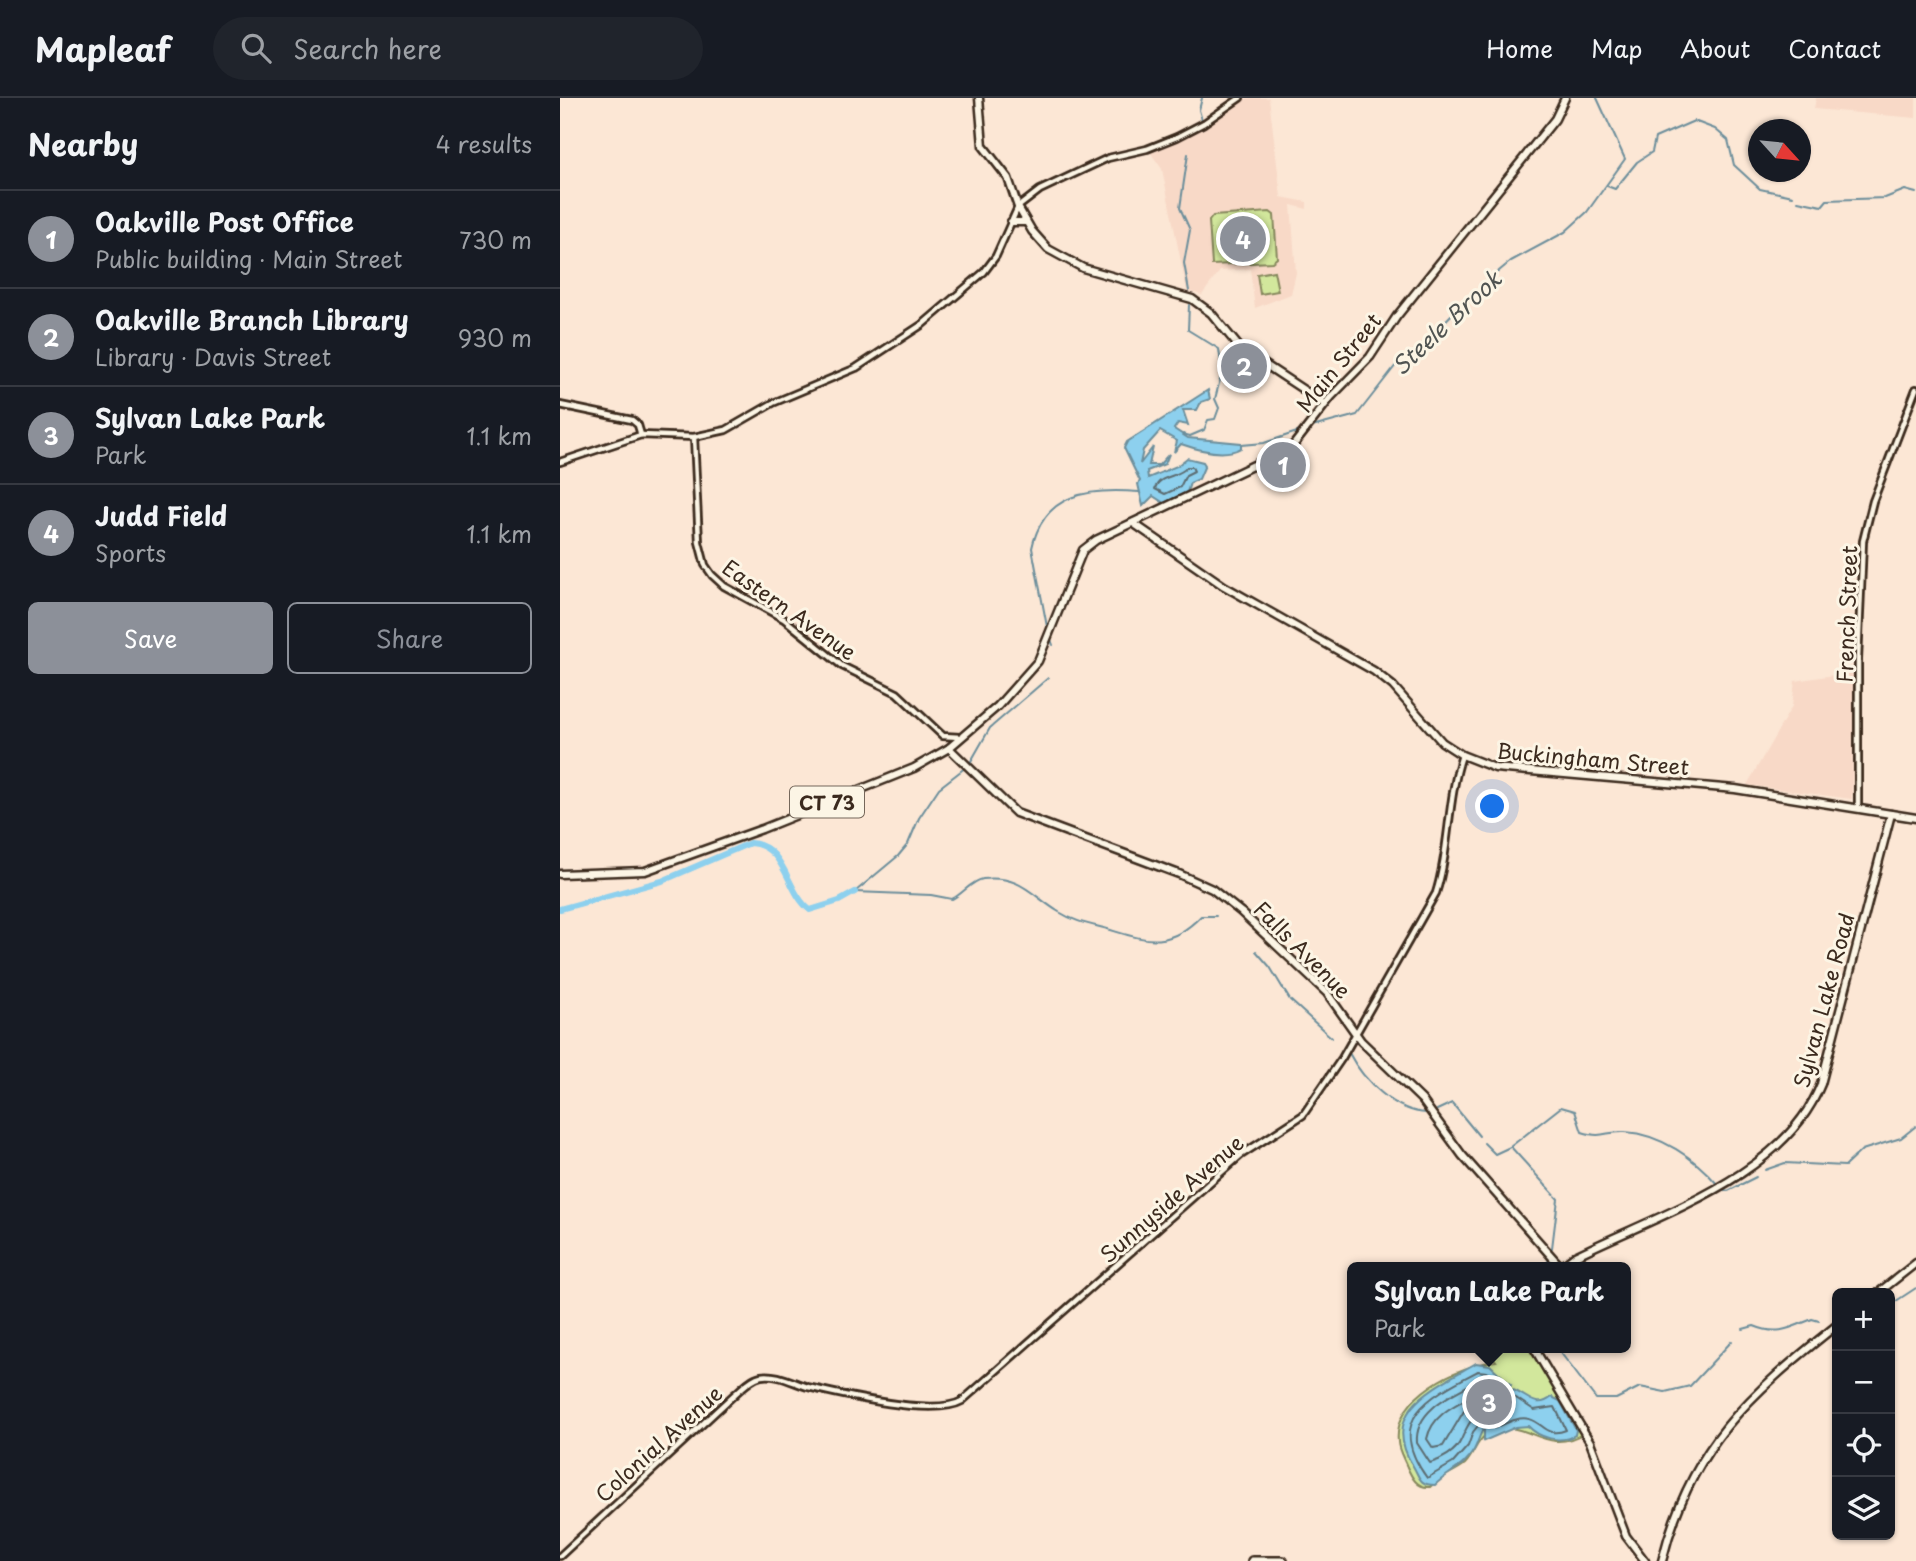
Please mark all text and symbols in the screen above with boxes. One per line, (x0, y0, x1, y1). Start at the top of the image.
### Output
search box (213, 17, 703, 80)
text: Mapleaf (35, 23, 171, 73)
icon: search (237, 29, 275, 67)
text: Search here (293, 29, 442, 68)
text: Home (1486, 30, 1553, 66)
text: Map (1591, 30, 1642, 66)
text: About (1680, 30, 1750, 66)
text: Contact (1788, 30, 1881, 66)
north arrow (1748, 119, 1811, 182)
text: Nearby (28, 121, 138, 166)
text: 4 results (436, 126, 532, 161)
text: Oakville Post Office (95, 202, 354, 241)
pin: 4 (1220, 213, 1266, 265)
text: 1 (46, 222, 57, 257)
text: 730 m (459, 222, 532, 257)
text: Public building · Main Street (95, 241, 402, 276)
water label: Steele Brook (1383, 261, 1509, 382)
text: Oakville Branch Library (95, 300, 409, 339)
street label: Main Street (1288, 305, 1388, 419)
text: 2 (43, 320, 59, 355)
text: 930 m (458, 320, 532, 355)
text: Library · Davis Street (95, 339, 331, 374)
pin: 2 (1221, 340, 1267, 392)
text: Sylvan Lake Park (95, 398, 325, 437)
text: 3 (43, 418, 59, 453)
text: 1.1 km (466, 418, 532, 453)
text: Park (95, 437, 146, 472)
pin: 1 (1260, 439, 1306, 491)
text: Judd Field (95, 496, 227, 535)
text: 4 (43, 516, 59, 551)
text: 1.1 km (466, 516, 532, 551)
text: Sports (95, 535, 166, 570)
street label: French Street (1828, 545, 1864, 683)
street label: Eastern Avenue (717, 551, 863, 667)
button: Save (28, 602, 273, 674)
button: Share (287, 602, 532, 674)
street label: Buckingham Street (1496, 734, 1690, 782)
road number: CT 73 (790, 786, 864, 818)
your location (1475, 789, 1509, 823)
street label: Falls Avenue (1247, 893, 1359, 1005)
street label: Sylvan Lake Road (1784, 909, 1862, 1091)
street label: Sunnyside Avenue (1092, 1126, 1250, 1270)
popup (1347, 1262, 1631, 1353)
text: Sylvan Lake Park (1374, 1271, 1604, 1310)
map controls (1832, 1288, 1895, 1540)
button: + (1832, 1288, 1895, 1351)
text: Park (1374, 1310, 1425, 1345)
button: − (1832, 1351, 1895, 1414)
pin: 3 (1466, 1376, 1512, 1428)
street label: Colonial Avenue (587, 1377, 729, 1509)
button: locate (1832, 1414, 1895, 1477)
button: layers (1832, 1477, 1895, 1540)

